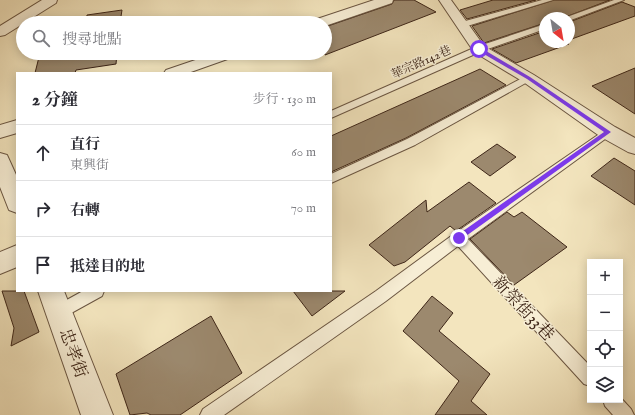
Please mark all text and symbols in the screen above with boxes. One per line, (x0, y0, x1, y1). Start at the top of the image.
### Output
north arrow (539, 12, 575, 48)
search box (16, 16, 332, 60)
icon: search (30, 27, 52, 49)
text: 搜尋地點 (62, 30, 122, 49)
route start (470, 40, 488, 58)
street label: 華宗路142巷 (389, 43, 453, 82)
text: 2 分鐘 (32, 90, 78, 111)
text: 步行 · 130 m (252, 91, 316, 108)
text: 直行 (70, 135, 100, 154)
icon: ahead (32, 142, 54, 164)
text: 60 m (291, 144, 316, 161)
text: 東興街 (70, 157, 109, 174)
icon: right (32, 198, 54, 220)
text: 70 m (291, 200, 316, 217)
text: 右轉 (70, 201, 100, 220)
route end (450, 229, 468, 247)
icon: arrive (32, 254, 54, 276)
text: 抵達目的地 (70, 257, 145, 276)
map controls (587, 259, 623, 403)
button: + (587, 259, 623, 295)
street label: 新榮街33巷 (488, 272, 558, 346)
button: − (587, 295, 623, 331)
street label: 忠孝街 (54, 326, 91, 381)
button: locate (587, 331, 623, 367)
button: layers (587, 367, 623, 403)

